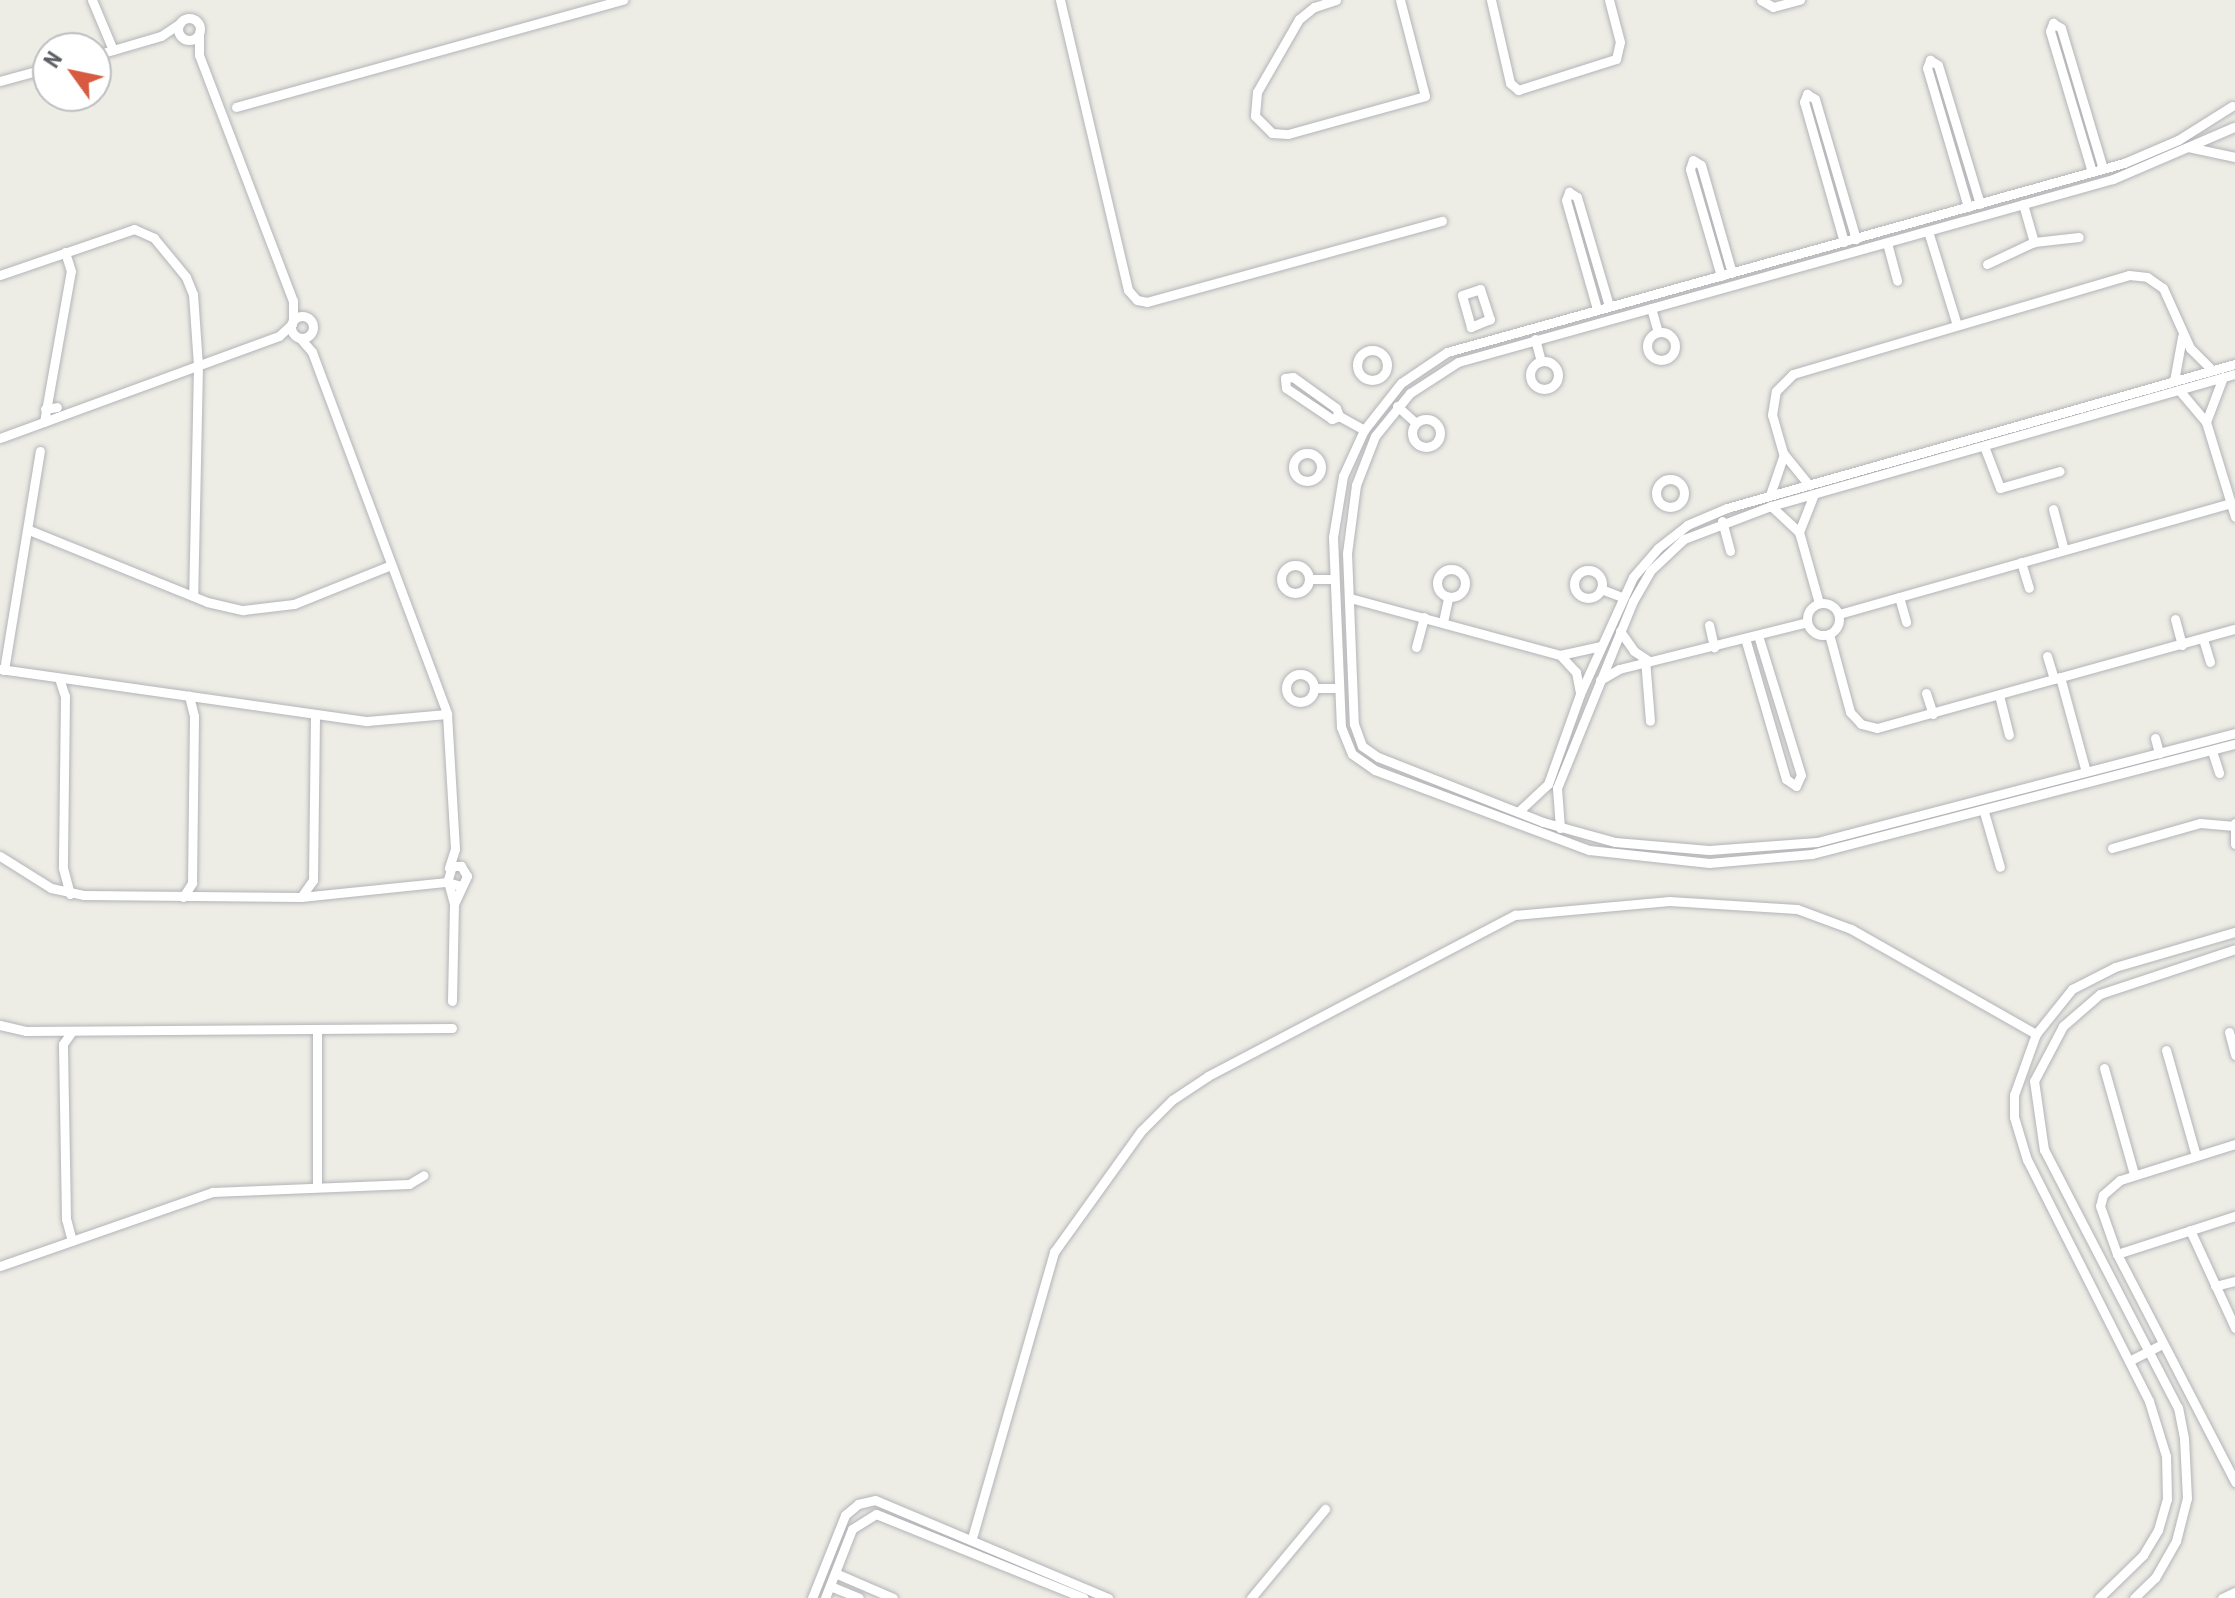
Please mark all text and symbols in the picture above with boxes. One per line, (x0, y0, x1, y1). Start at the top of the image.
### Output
north arrow (32, 32, 112, 112)
text: N (39, 47, 67, 72)

